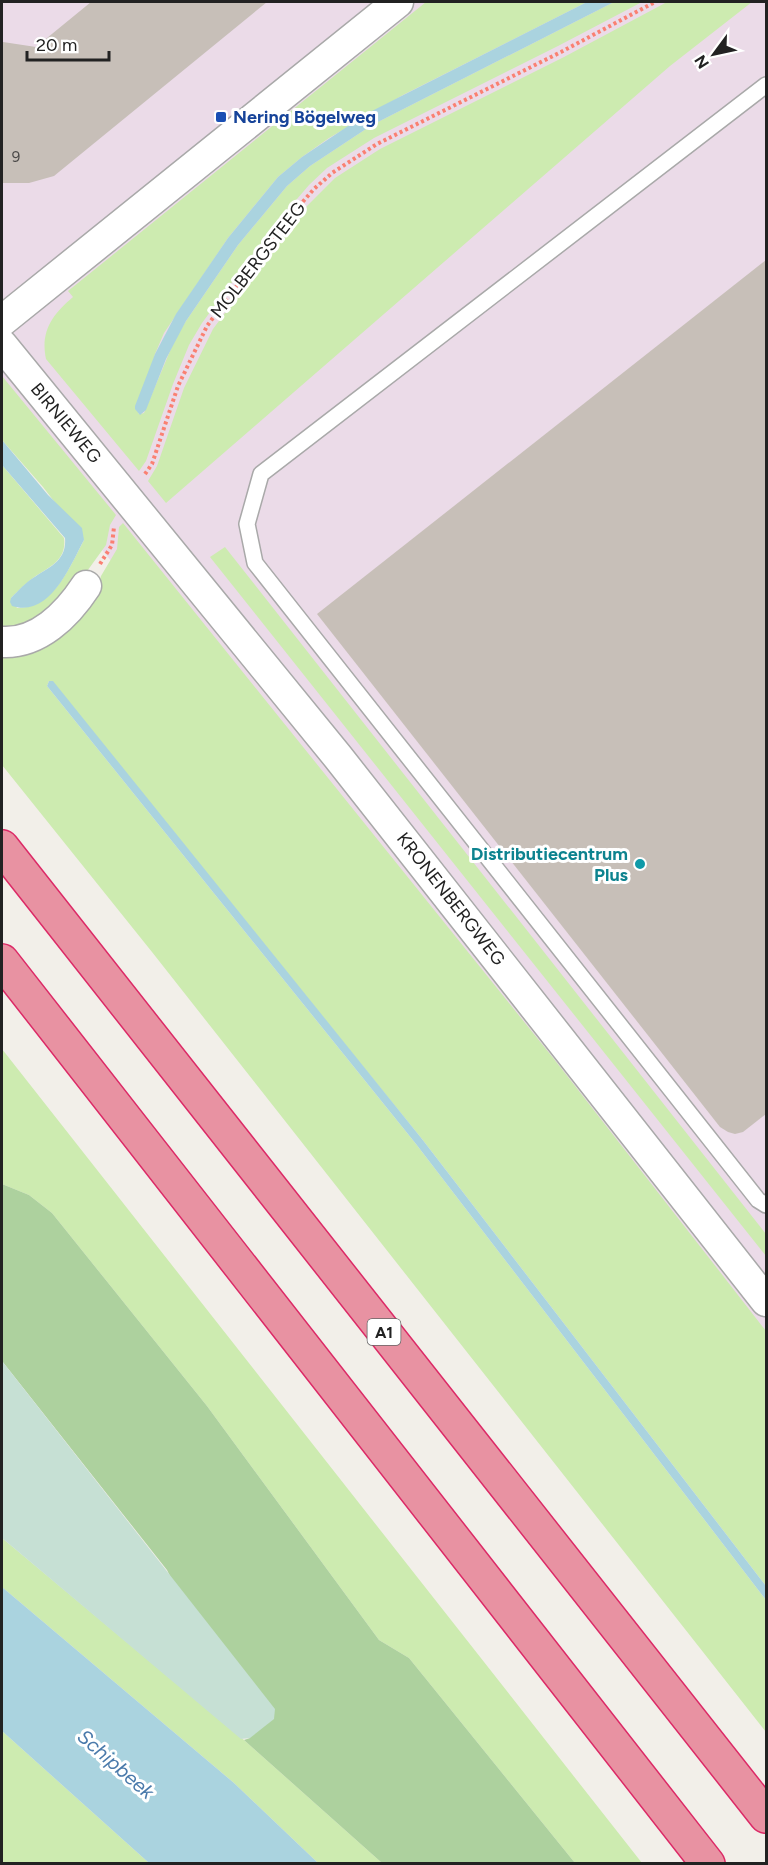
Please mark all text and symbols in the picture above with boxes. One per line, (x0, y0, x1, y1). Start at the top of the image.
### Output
scale bar (27, 24, 110, 62)
north arrow (684, 24, 744, 84)
text: 20 m (36, 34, 77, 56)
text: N (691, 52, 713, 72)
place label: Nering Bögelweg (233, 106, 376, 128)
marker: Nering Bögelweg (214, 110, 228, 124)
house number: 9 (12, 148, 20, 166)
street label: MOLBERGSTEEG (206, 197, 310, 322)
street label: BIRNIEWEG (26, 378, 106, 468)
street label: KRONENBERGWEG (392, 828, 510, 970)
place label: Distributiecentrum Plus (471, 843, 629, 886)
marker: Distributiecentrum Plus (633, 857, 647, 871)
road number: A1 (368, 1319, 400, 1345)
water label: Schipbeek (73, 1724, 160, 1805)

